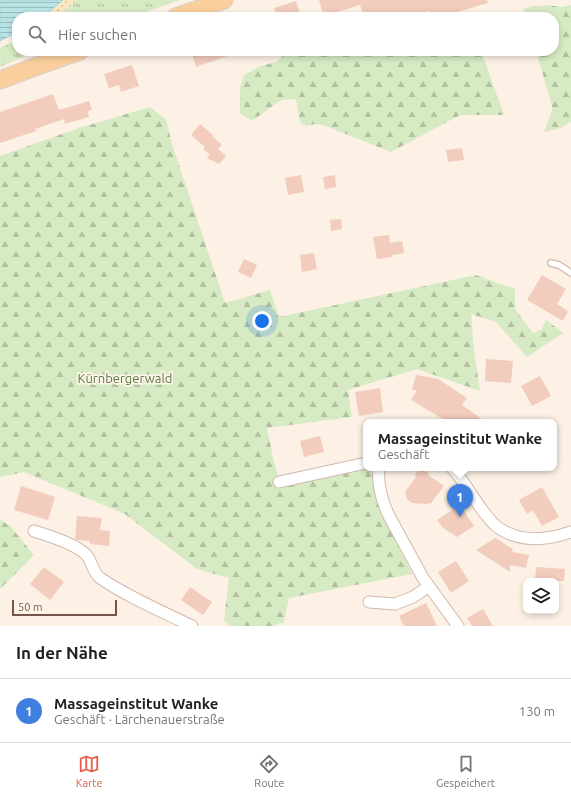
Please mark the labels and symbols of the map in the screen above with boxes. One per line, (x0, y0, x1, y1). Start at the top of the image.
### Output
your location (252, 311, 272, 331)
park label: Kürnbergerwald (78, 371, 172, 385)
pin: 1 (447, 484, 473, 517)
scale bar (12, 598, 117, 617)

